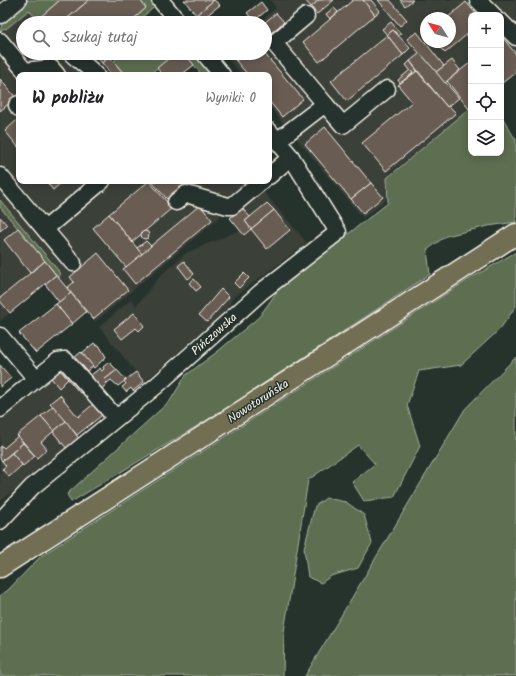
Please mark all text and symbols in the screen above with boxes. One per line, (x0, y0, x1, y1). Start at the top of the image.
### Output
north arrow (420, 12, 456, 48)
map controls (468, 12, 504, 156)
button: + (468, 12, 504, 48)
search box (16, 16, 272, 60)
text: Szukaj tutaj (62, 26, 137, 50)
icon: search (30, 27, 52, 49)
button: − (468, 48, 504, 84)
button: locate (468, 84, 504, 120)
text: W pobliżu (32, 85, 103, 112)
text: Wyniki: 0 (206, 88, 256, 109)
button: layers (468, 120, 504, 156)
street label: Pińczowska (187, 308, 242, 360)
street label: Nowotoruńska (224, 374, 293, 428)

